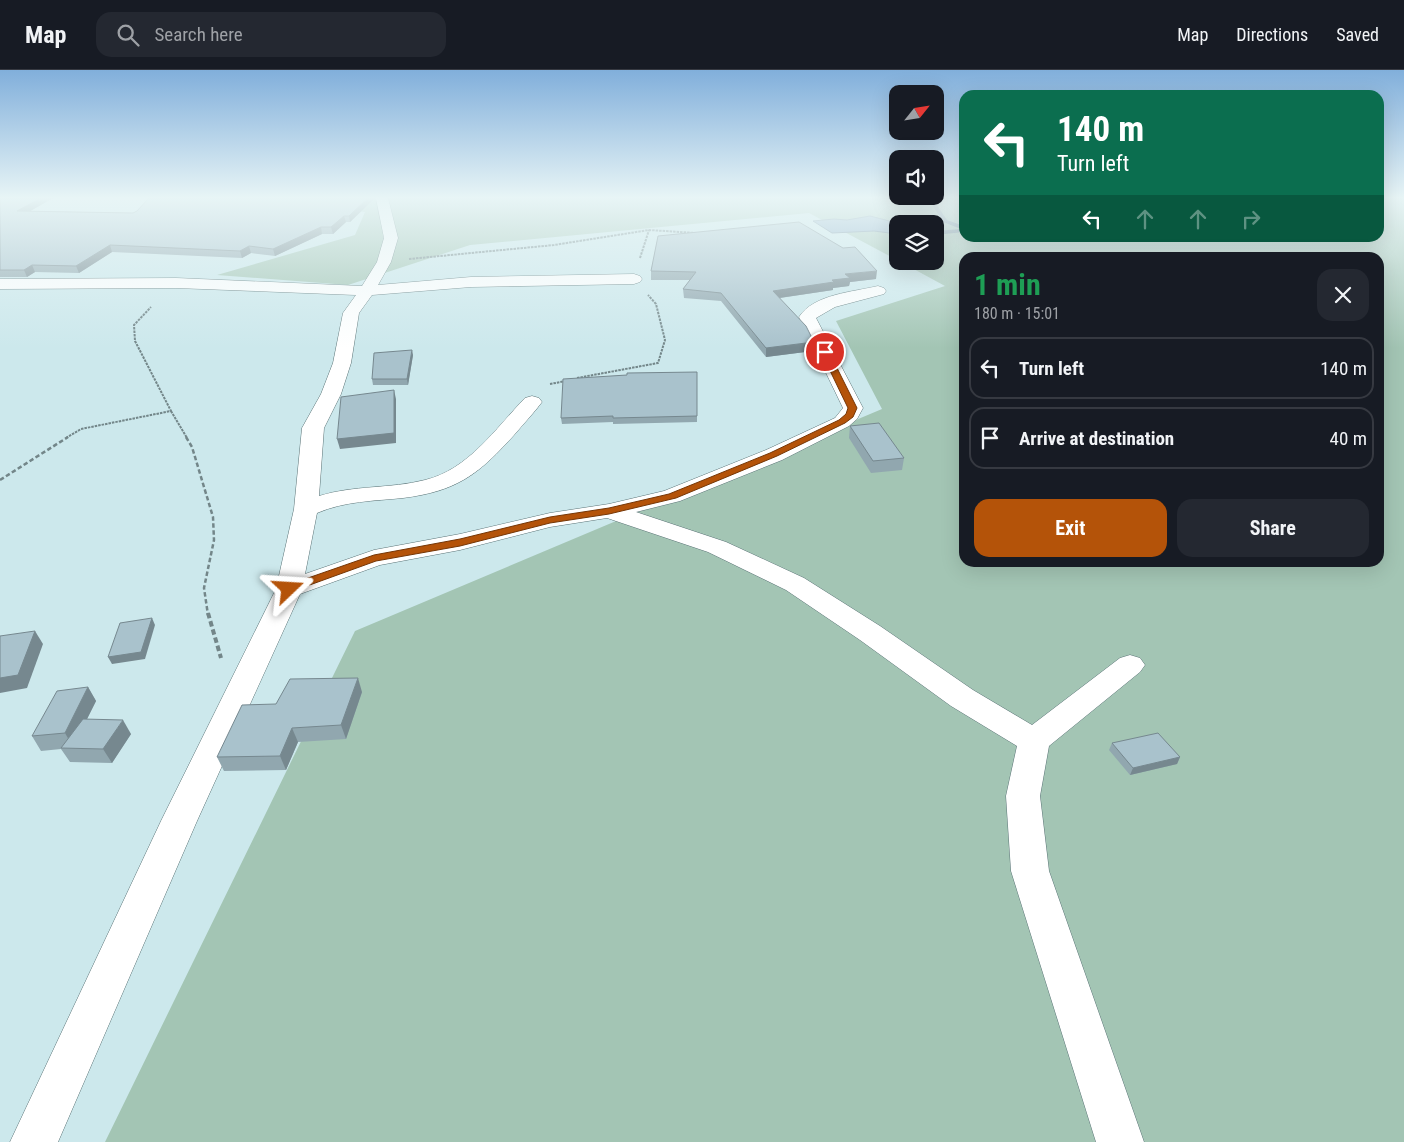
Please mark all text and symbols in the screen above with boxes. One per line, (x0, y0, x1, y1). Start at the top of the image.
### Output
search box (96, 12, 446, 57)
text: Map (25, 21, 66, 49)
icon: search (114, 21, 142, 49)
text: Search here (154, 23, 243, 46)
text: Map (1177, 24, 1208, 45)
text: Directions (1236, 24, 1308, 45)
text: Saved (1336, 24, 1379, 45)
north arrow (889, 85, 944, 140)
map controls (889, 85, 944, 270)
text: 140 m (1057, 109, 1144, 150)
icon: left (974, 110, 1039, 175)
button: sound (889, 150, 944, 205)
text: Turn left (1057, 151, 1129, 176)
icon: left (1078, 205, 1106, 233)
icon: ahead (1131, 205, 1159, 233)
icon: ahead (1184, 205, 1212, 233)
icon: right (1237, 205, 1265, 233)
button: layers (889, 215, 944, 270)
text: 1 min (974, 267, 1041, 302)
button: close (1317, 269, 1369, 321)
text: 180 m · 15:01 (974, 304, 1060, 323)
pin (804, 331, 846, 373)
icon: arrive (811, 338, 839, 366)
icon: left (976, 354, 1004, 382)
text: Turn left (1019, 357, 1084, 380)
text: 140 m (1320, 357, 1367, 380)
icon: arrive (976, 424, 1004, 452)
text: Arrive at destination (1019, 427, 1174, 450)
text: 40 m (1330, 427, 1367, 450)
button: Exit (974, 499, 1167, 557)
button: Share (1177, 499, 1369, 557)
position arrow (262, 562, 314, 614)

